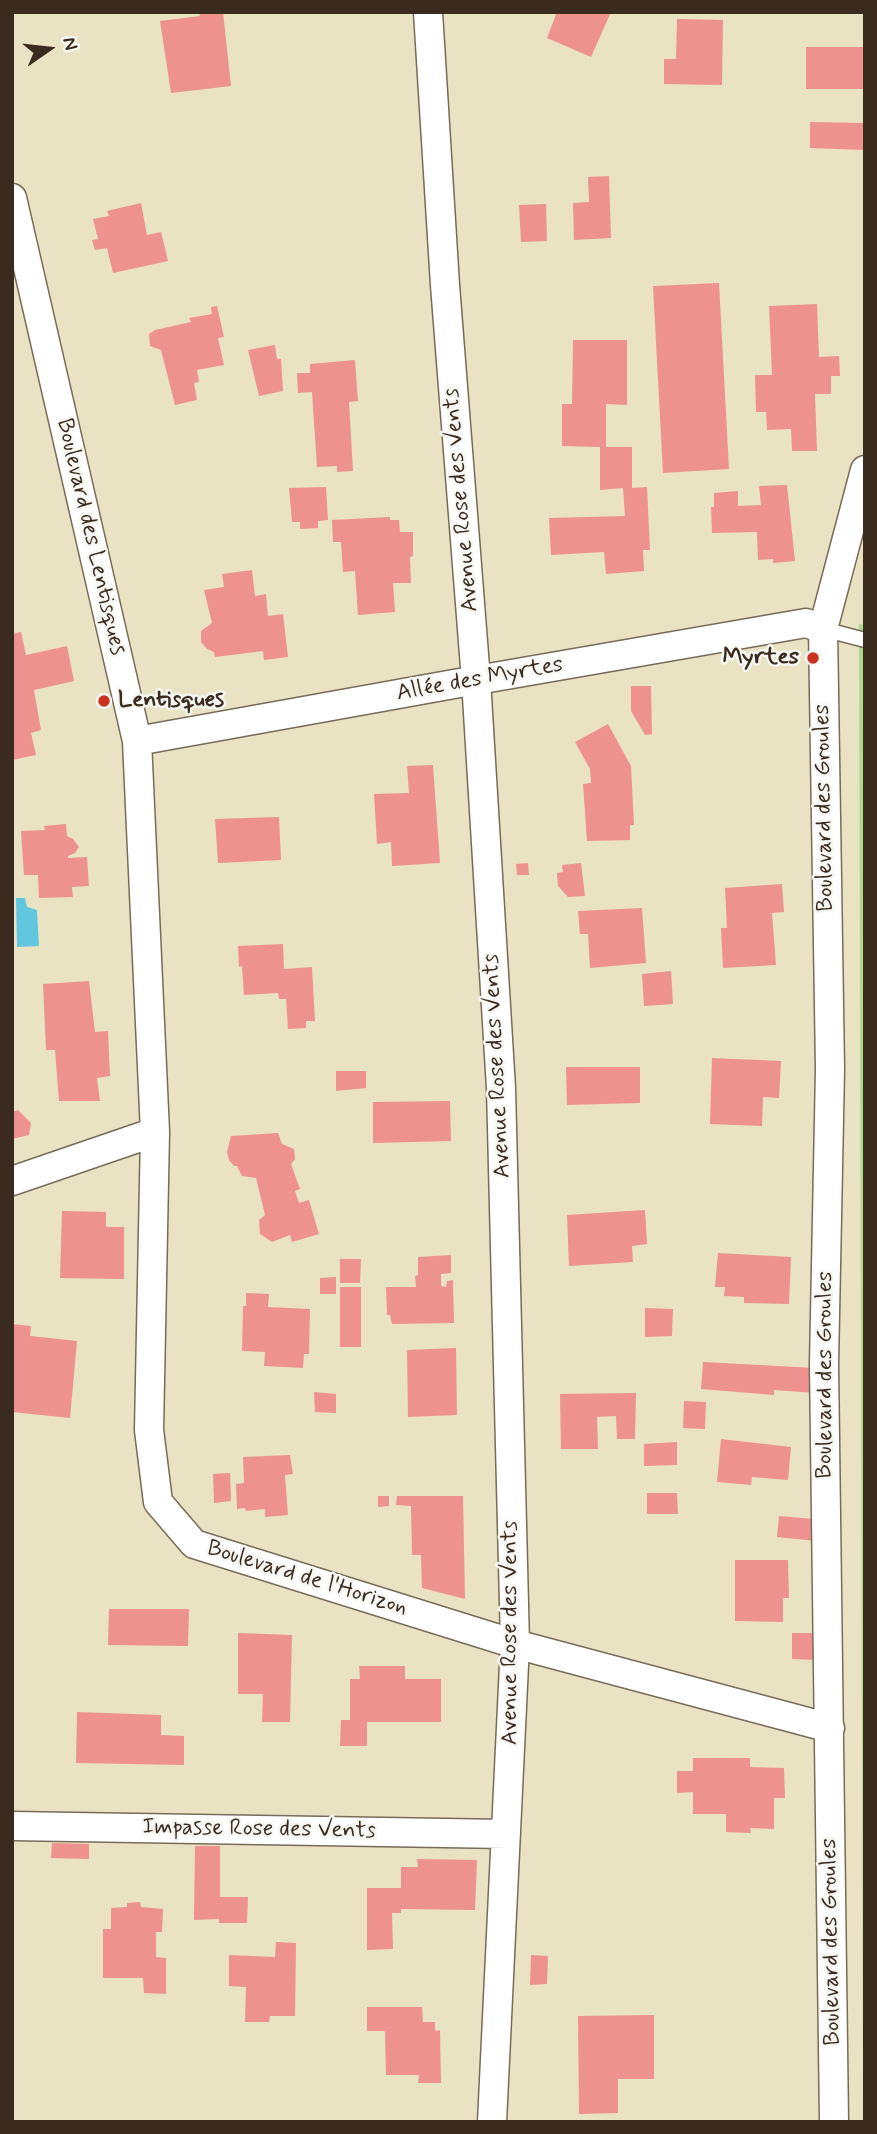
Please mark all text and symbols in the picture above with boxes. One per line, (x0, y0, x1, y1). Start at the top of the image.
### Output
north arrow (14, 14, 84, 84)
text: N (56, 35, 84, 53)
street label: Avenue Rose des Vents (438, 387, 486, 613)
street label: Boulevard des Lentisques (49, 416, 131, 658)
place label: Myrtes (723, 644, 799, 672)
marker: Myrtes (805, 650, 821, 666)
street label: Allée des Myrtes (394, 652, 566, 708)
place label: Lentisques (118, 687, 224, 715)
marker: Lentisques (96, 693, 112, 709)
street label: Boulevard des Groules (809, 704, 841, 912)
street label: Avenue Rose des Vents (478, 953, 518, 1179)
street label: Boulevard des Groules (812, 1271, 840, 1479)
street label: Avenue Rose des Vents (497, 1521, 525, 1745)
street label: Boulevard de l'Horizon (203, 1535, 411, 1623)
street label: Impasse Rose des Vents (142, 1814, 376, 1846)
street label: Boulevard des Groules (816, 1838, 848, 2046)

